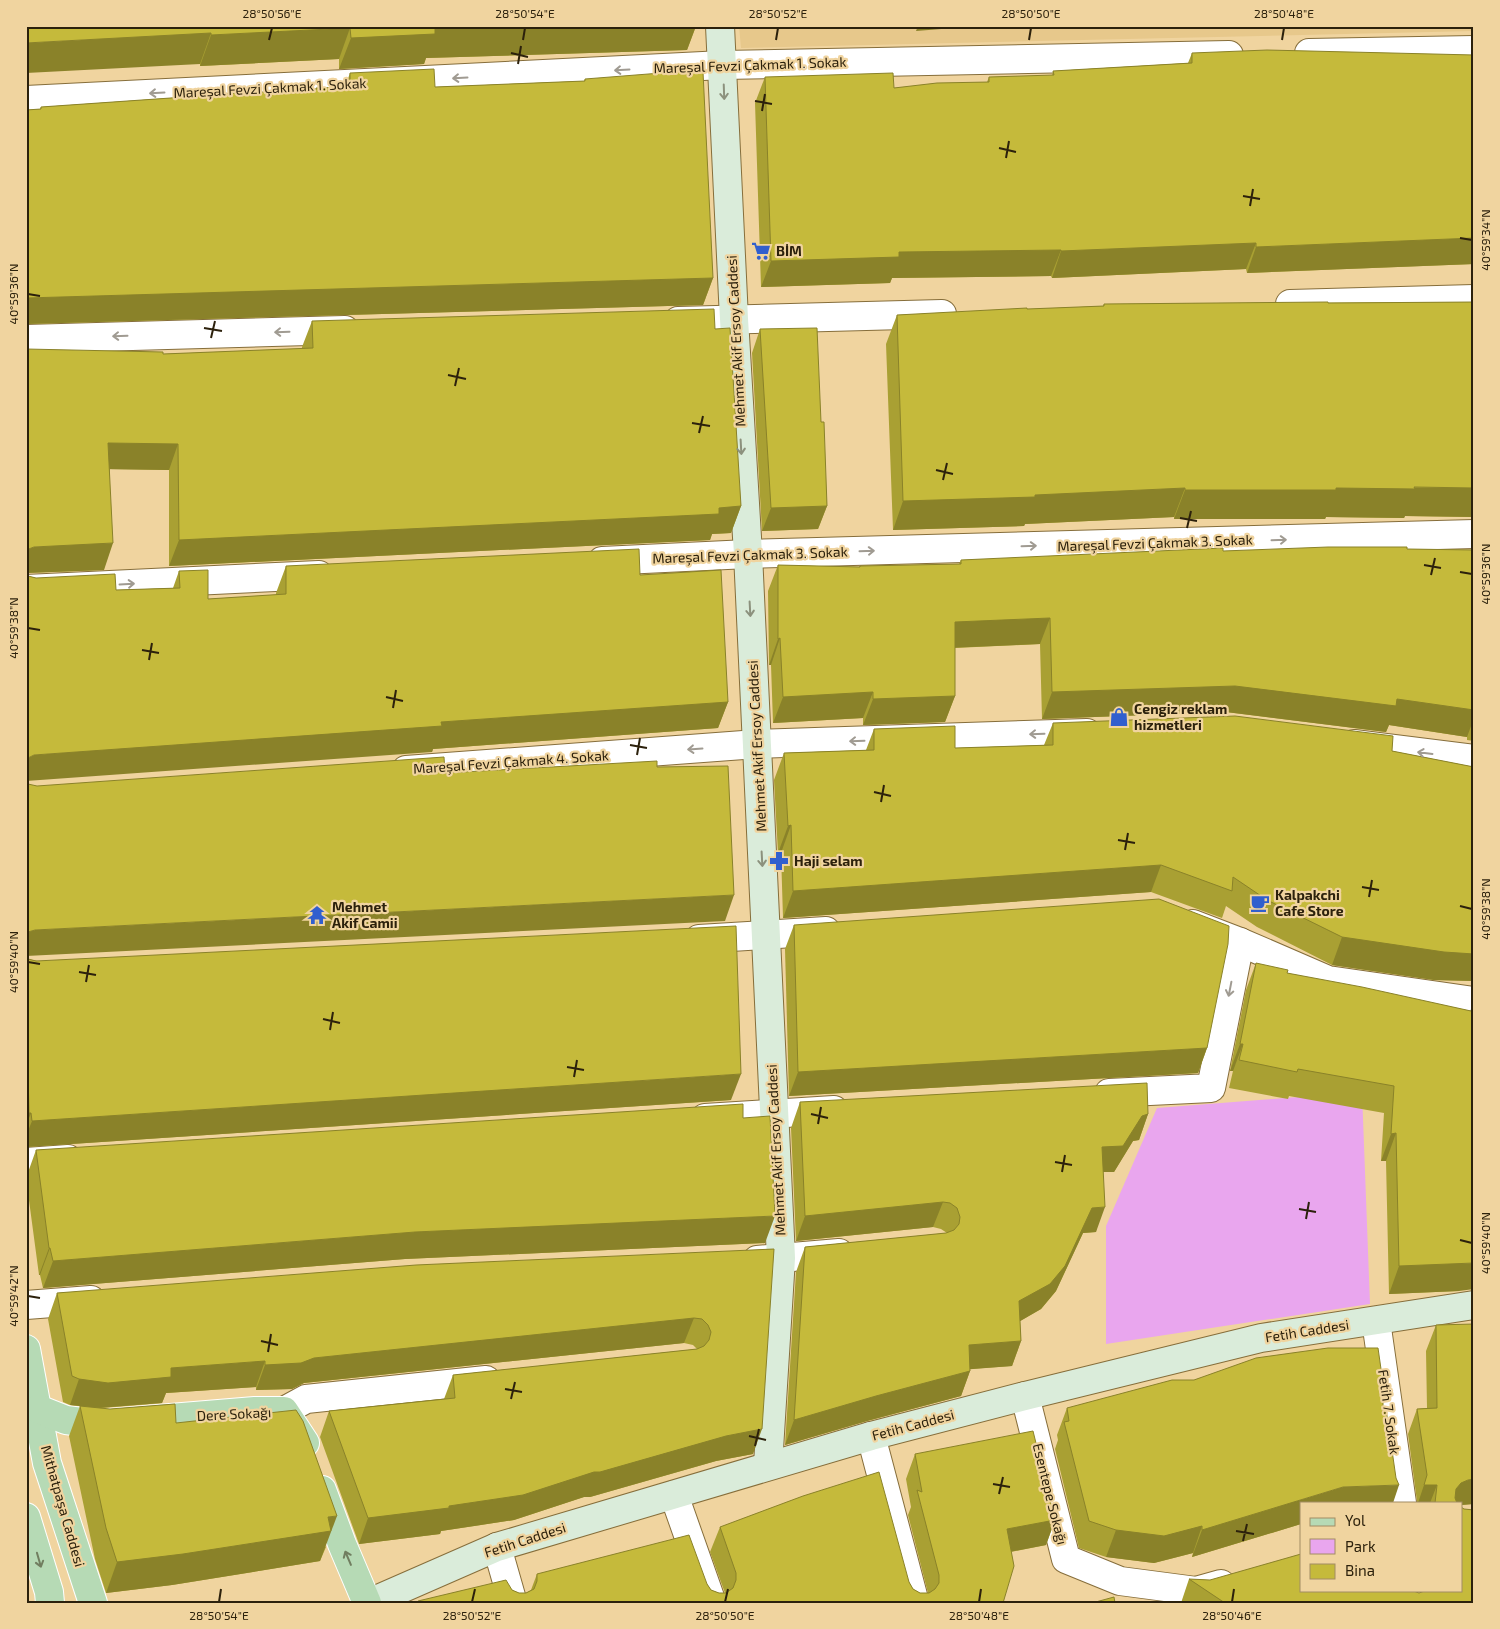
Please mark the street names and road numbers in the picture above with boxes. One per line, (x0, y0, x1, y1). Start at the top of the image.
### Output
street label: Mareşal Fevzi Çakmak 1. Sokak (653, 53, 847, 77)
street label: Mareşal Fevzi Çakmak 1. Sokak (173, 74, 367, 102)
street label: Mehmet Akif Ersoy Caddesi (723, 255, 748, 427)
street label: Mareşal Fevzi Çakmak 3. Sokak (1057, 531, 1253, 555)
street label: Mareşal Fevzi Çakmak 3. Sokak (652, 543, 848, 567)
street label: Mehmet Akif Ersoy Caddesi (744, 660, 769, 832)
street label: Mareşal Fevzi Çakmak 4. Sokak (413, 746, 609, 778)
street label: Mehmet Akif Ersoy Caddesi (763, 1064, 788, 1236)
street label: Fetih Caddesi (1264, 1315, 1350, 1346)
street label: Fetih 7. Sokak (1375, 1368, 1404, 1455)
street label: Dere Sokağı (196, 1403, 272, 1424)
street label: Fetih Caddesi (870, 1405, 956, 1444)
street label: Esentepe Sokağı (1030, 1441, 1071, 1546)
street label: Mithatpaşa Caddesi (37, 1443, 89, 1569)
street label: Fetih Caddesi (482, 1518, 568, 1561)

